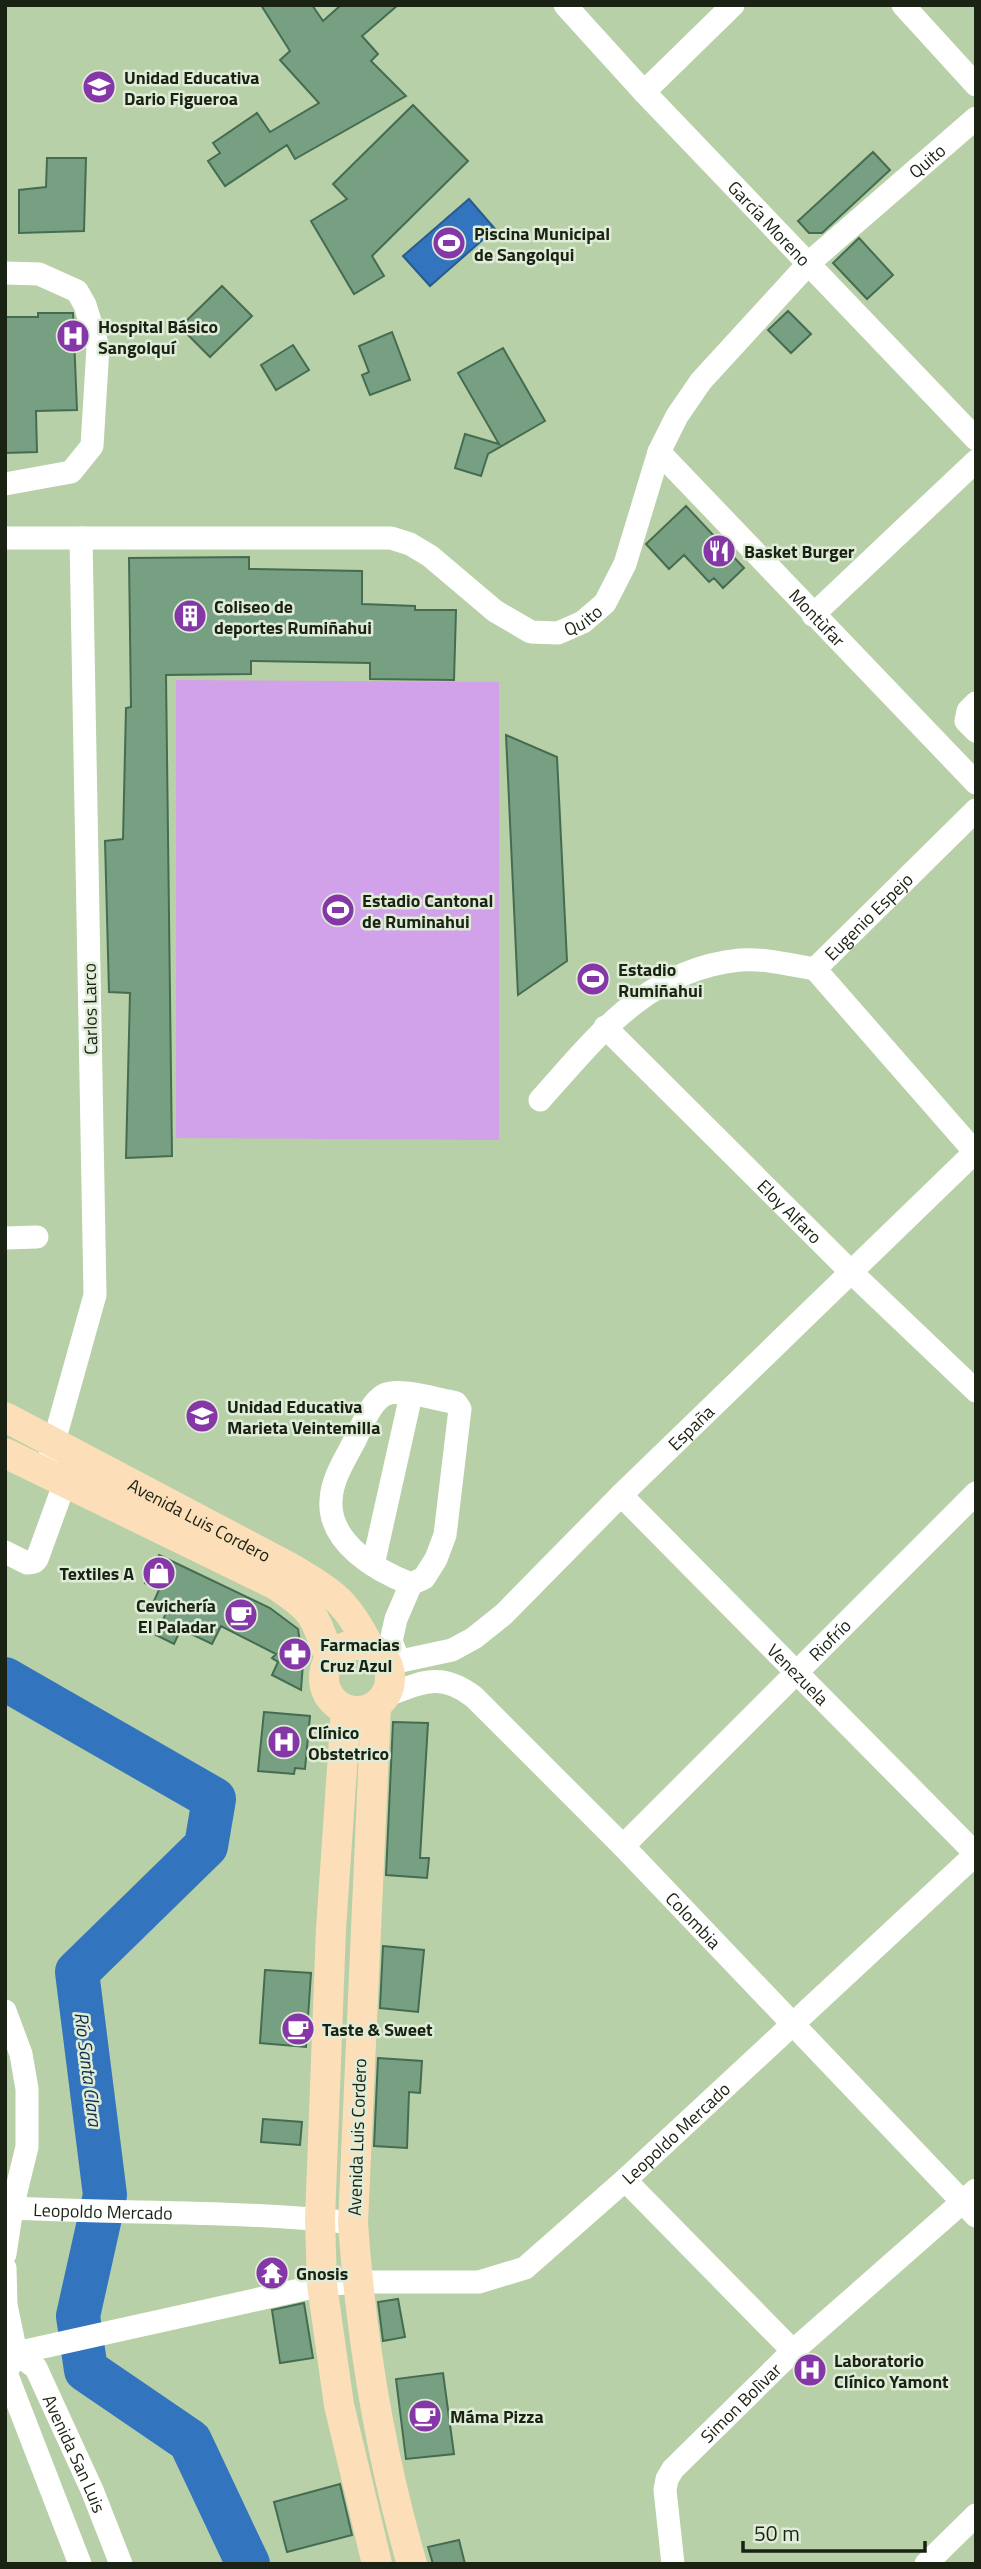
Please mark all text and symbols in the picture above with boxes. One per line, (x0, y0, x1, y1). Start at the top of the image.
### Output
place label: Unidad Educativa Dario Figueroa (124, 64, 259, 112)
school or university icon: Unidad Educativa Dario Figueroa (80, 68, 118, 106)
street label: Quito (902, 137, 951, 184)
street label: García Moreno (722, 174, 817, 272)
place label: Piscina Municipal de Sangolqui (474, 220, 610, 268)
sports icon: Piscina Municipal de Sangolqui (430, 224, 468, 262)
place label: Hospital Básico Sangolquí (98, 313, 218, 361)
hospital icon: Hospital Básico Sangolquí (54, 317, 92, 355)
restaurant icon: Basket Burger (700, 532, 738, 570)
place label: Basket Burger (744, 538, 855, 565)
street label: Montùfar (783, 582, 852, 652)
place label: Coliseo de deportes Rumiñahui (214, 593, 372, 641)
building icon: Coliseo de deportes Rumiñahui (171, 597, 209, 635)
street label: Quito (559, 598, 608, 642)
street label: Eugenio Espejo (818, 866, 919, 966)
place label: Estadio Cantonal de Ruminahui (362, 887, 493, 935)
sports icon: Estadio Cantonal de Ruminahui (319, 891, 357, 929)
place label: Estadio Rumiñahui (618, 956, 703, 1004)
sports icon: Estadio Rumiñahui (574, 960, 612, 998)
street label: Carlos Larco (76, 963, 104, 1055)
street label: Eloy Alfaro (751, 1173, 828, 1250)
place label: Unidad Educativa Marieta Veintemilla (227, 1393, 380, 1441)
school or university icon: Unidad Educativa Marieta Veintemilla (183, 1397, 221, 1435)
street label: España (661, 1398, 720, 1456)
street label: Avenida Luis Cordero (123, 1471, 276, 1569)
shop icon: Textiles A (140, 1554, 178, 1592)
place label: Textiles A (60, 1560, 134, 1587)
place label: Cevichería El Paladar (136, 1592, 216, 1640)
cafe icon: Cevichería El Paladar (222, 1596, 260, 1634)
street label: Riofrío (802, 1612, 857, 1667)
place label: Farmacias Cruz Azul (320, 1631, 400, 1679)
pharmacy icon: Farmacias Cruz Azul (276, 1635, 314, 1673)
street label: Venezuela (761, 1637, 835, 1711)
place label: Clínico Obstetrico (308, 1719, 389, 1767)
hospital icon: Clínico Obstetrico (265, 1723, 303, 1761)
street label: Colombia (660, 1885, 728, 1955)
water label: Río Santa Clara (68, 2010, 111, 2129)
cafe icon: Taste & Sweet (279, 2010, 317, 2048)
place label: Taste & Sweet (322, 2016, 433, 2043)
street label: Avenida Luis Cordero (341, 2058, 373, 2216)
street label: Leopoldo Mercado (615, 2076, 736, 2190)
street label: Leopoldo Mercado (33, 2196, 173, 2226)
temple icon: Gnosis (253, 2254, 291, 2292)
place label: Gnosis (296, 2260, 348, 2287)
place label: Laboratorio Clínico Yamont (834, 2347, 949, 2395)
hospital icon: Laboratorio Clínico Yamont (791, 2351, 829, 2389)
street label: Simon Bolìvar (694, 2356, 787, 2449)
street label: Avenida San Luis (36, 2390, 113, 2517)
cafe icon: Máma Pizza (406, 2397, 444, 2435)
place label: Máma Pizza (450, 2403, 544, 2430)
scale bar (743, 2510, 925, 2554)
text: 50 m (754, 2517, 800, 2549)

